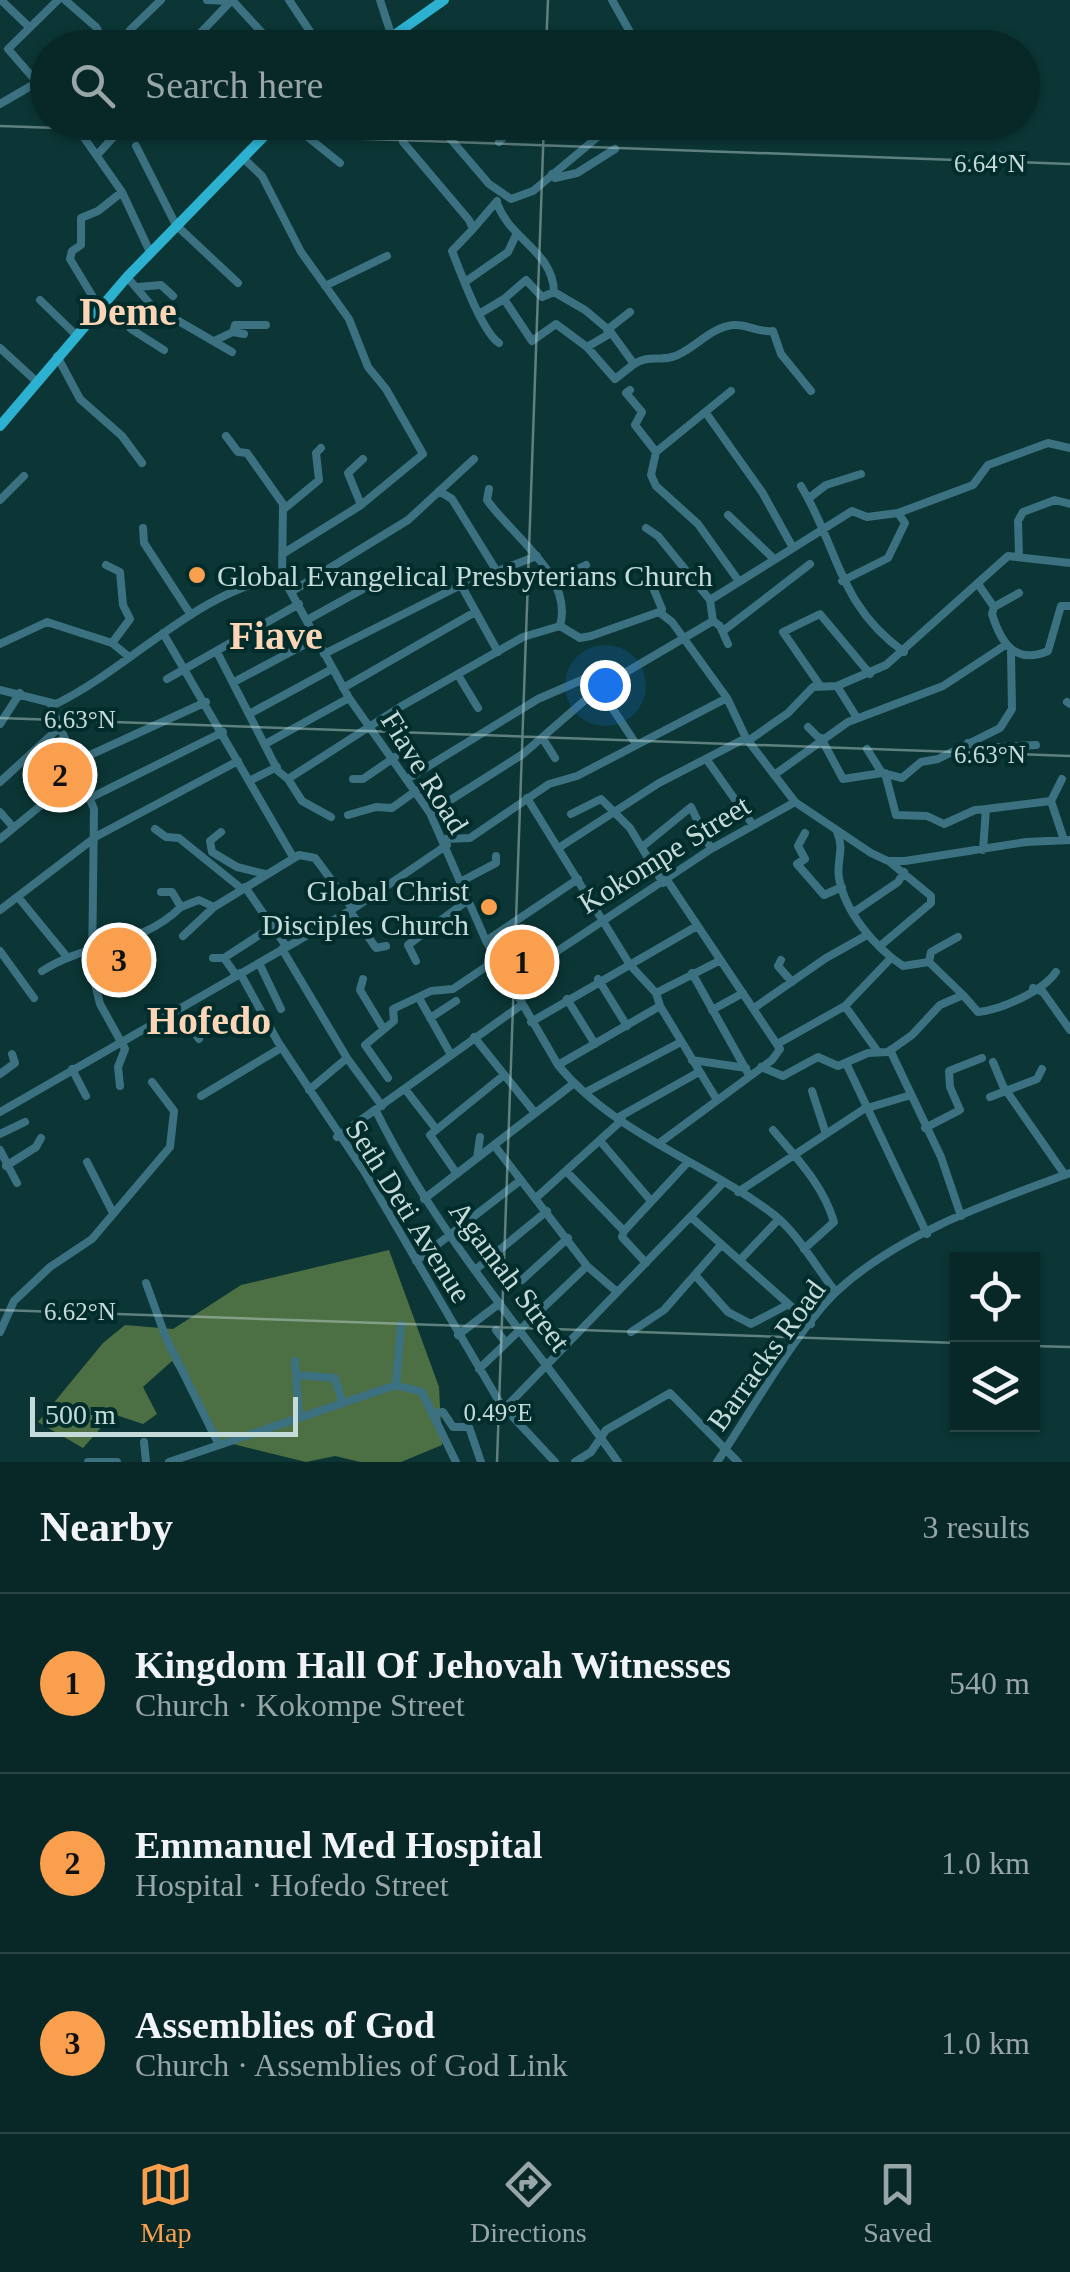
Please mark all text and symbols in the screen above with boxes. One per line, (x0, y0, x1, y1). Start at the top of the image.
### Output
search box (30, 30, 1040, 140)
icon: search (65, 58, 120, 113)
text: Search here (145, 64, 323, 106)
text: 6.64°N (954, 150, 1026, 177)
district label: Deme (79, 289, 177, 334)
place label: Global Evangelical Presbyterians Church (217, 559, 713, 592)
marker: Global Evangelical Presbyterians Church (186, 564, 208, 586)
district label: Fiave (229, 613, 323, 658)
your location (580, 660, 631, 711)
street label: Fiave Road (375, 705, 475, 839)
text: 6.63°N (44, 706, 116, 733)
pin: 2 (28, 738, 92, 812)
text: 6.63°N (954, 741, 1026, 768)
street label: Kokompe Street (572, 788, 756, 920)
place label: Global Christ Disciples Church (262, 874, 470, 941)
marker: Global Christ Disciples Church (478, 896, 500, 918)
pin: 3 (86, 922, 152, 998)
pin: 1 (490, 924, 554, 1000)
district label: Hofedo (147, 998, 271, 1043)
street label: Seth Deti Avenue (340, 1113, 478, 1309)
street label: Agamah Street (443, 1195, 577, 1358)
map controls (950, 1252, 1040, 1432)
button: locate (950, 1252, 1040, 1342)
street label: Barracks Road (701, 1274, 831, 1436)
text: 6.62°N (44, 1298, 116, 1325)
button: layers (950, 1342, 1040, 1432)
scale bar (30, 1392, 298, 1436)
text: 500 m (45, 1399, 116, 1430)
text: 0.49°E (463, 1399, 533, 1426)
text: Nearby (40, 1504, 173, 1550)
text: 3 results (922, 1509, 1030, 1545)
text: Kingdom Hall Of Jehovah Witnesses (135, 1644, 731, 1686)
text: 1 (65, 1665, 81, 1701)
text: 540 m (949, 1665, 1030, 1701)
text: Church · Kokompe Street (135, 1687, 465, 1723)
text: Emmanuel Med Hospital (135, 1824, 542, 1866)
text: 2 (65, 1845, 81, 1881)
text: 1.0 km (941, 1845, 1030, 1881)
text: Hospital · Hofedo Street (135, 1867, 449, 1903)
text: Assemblies of God (135, 2004, 435, 2046)
text: 3 (65, 2025, 81, 2061)
text: 1.0 km (941, 2025, 1030, 2061)
text: Church · Assemblies of God Link (135, 2047, 568, 2083)
tab: Map (138, 2157, 193, 2249)
tab: Directions (470, 2157, 587, 2249)
tab: Saved (863, 2157, 932, 2249)

